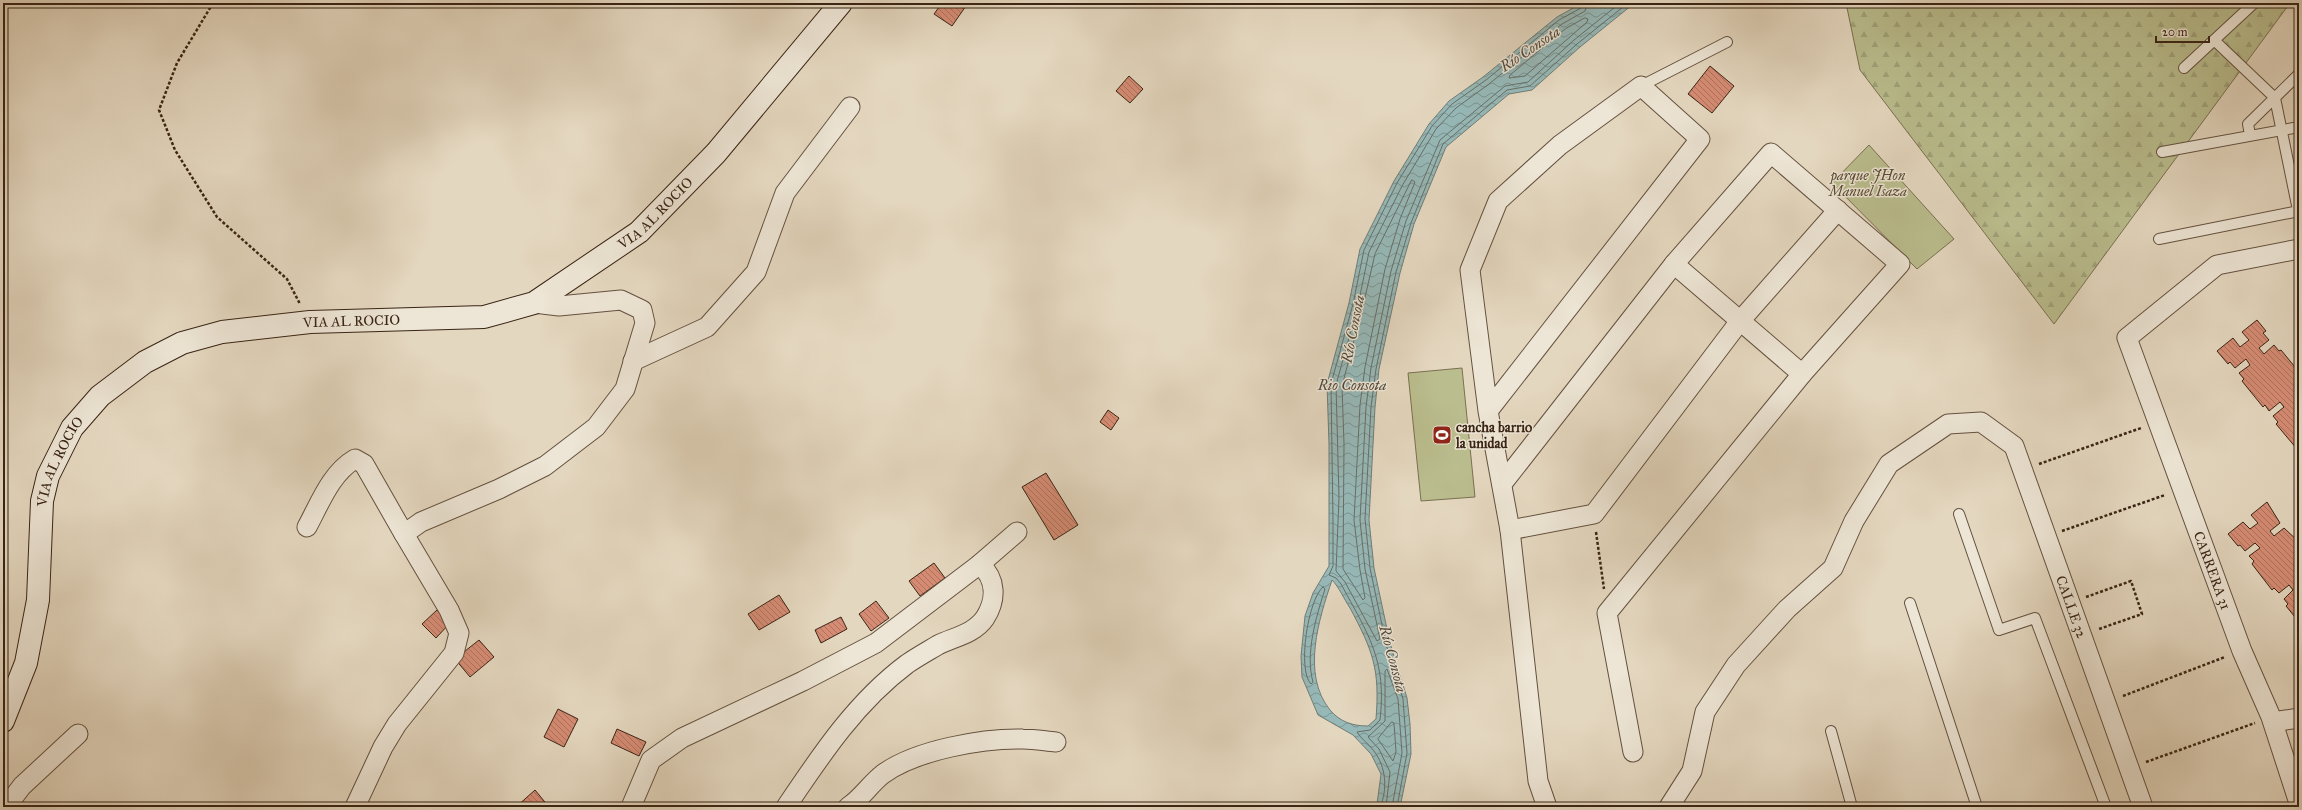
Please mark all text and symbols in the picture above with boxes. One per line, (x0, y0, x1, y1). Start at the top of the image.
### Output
scale bar (2156, 18, 2209, 44)
water label: Río Consota (1496, 22, 1564, 76)
text: 20 m (2162, 25, 2188, 39)
park label: parque JHon Manuel Isaza (1827, 167, 1907, 200)
street label: VIA AL ROCIO (614, 174, 697, 253)
water label: Río Consota (1337, 294, 1368, 365)
street label: VIA AL ROCIO (301, 311, 400, 332)
water label: Rio Consota (1317, 376, 1386, 394)
street label: VIA AL ROCIO (34, 413, 87, 508)
place label: cancha barrio la unidad (1455, 419, 1532, 452)
sports icon: cancha barrio la unidad (1431, 424, 1453, 446)
street label: CARRERA 31 (2190, 529, 2234, 612)
street label: CALLE 32 (2052, 573, 2090, 641)
water label: Río Consota (1375, 623, 1411, 695)

